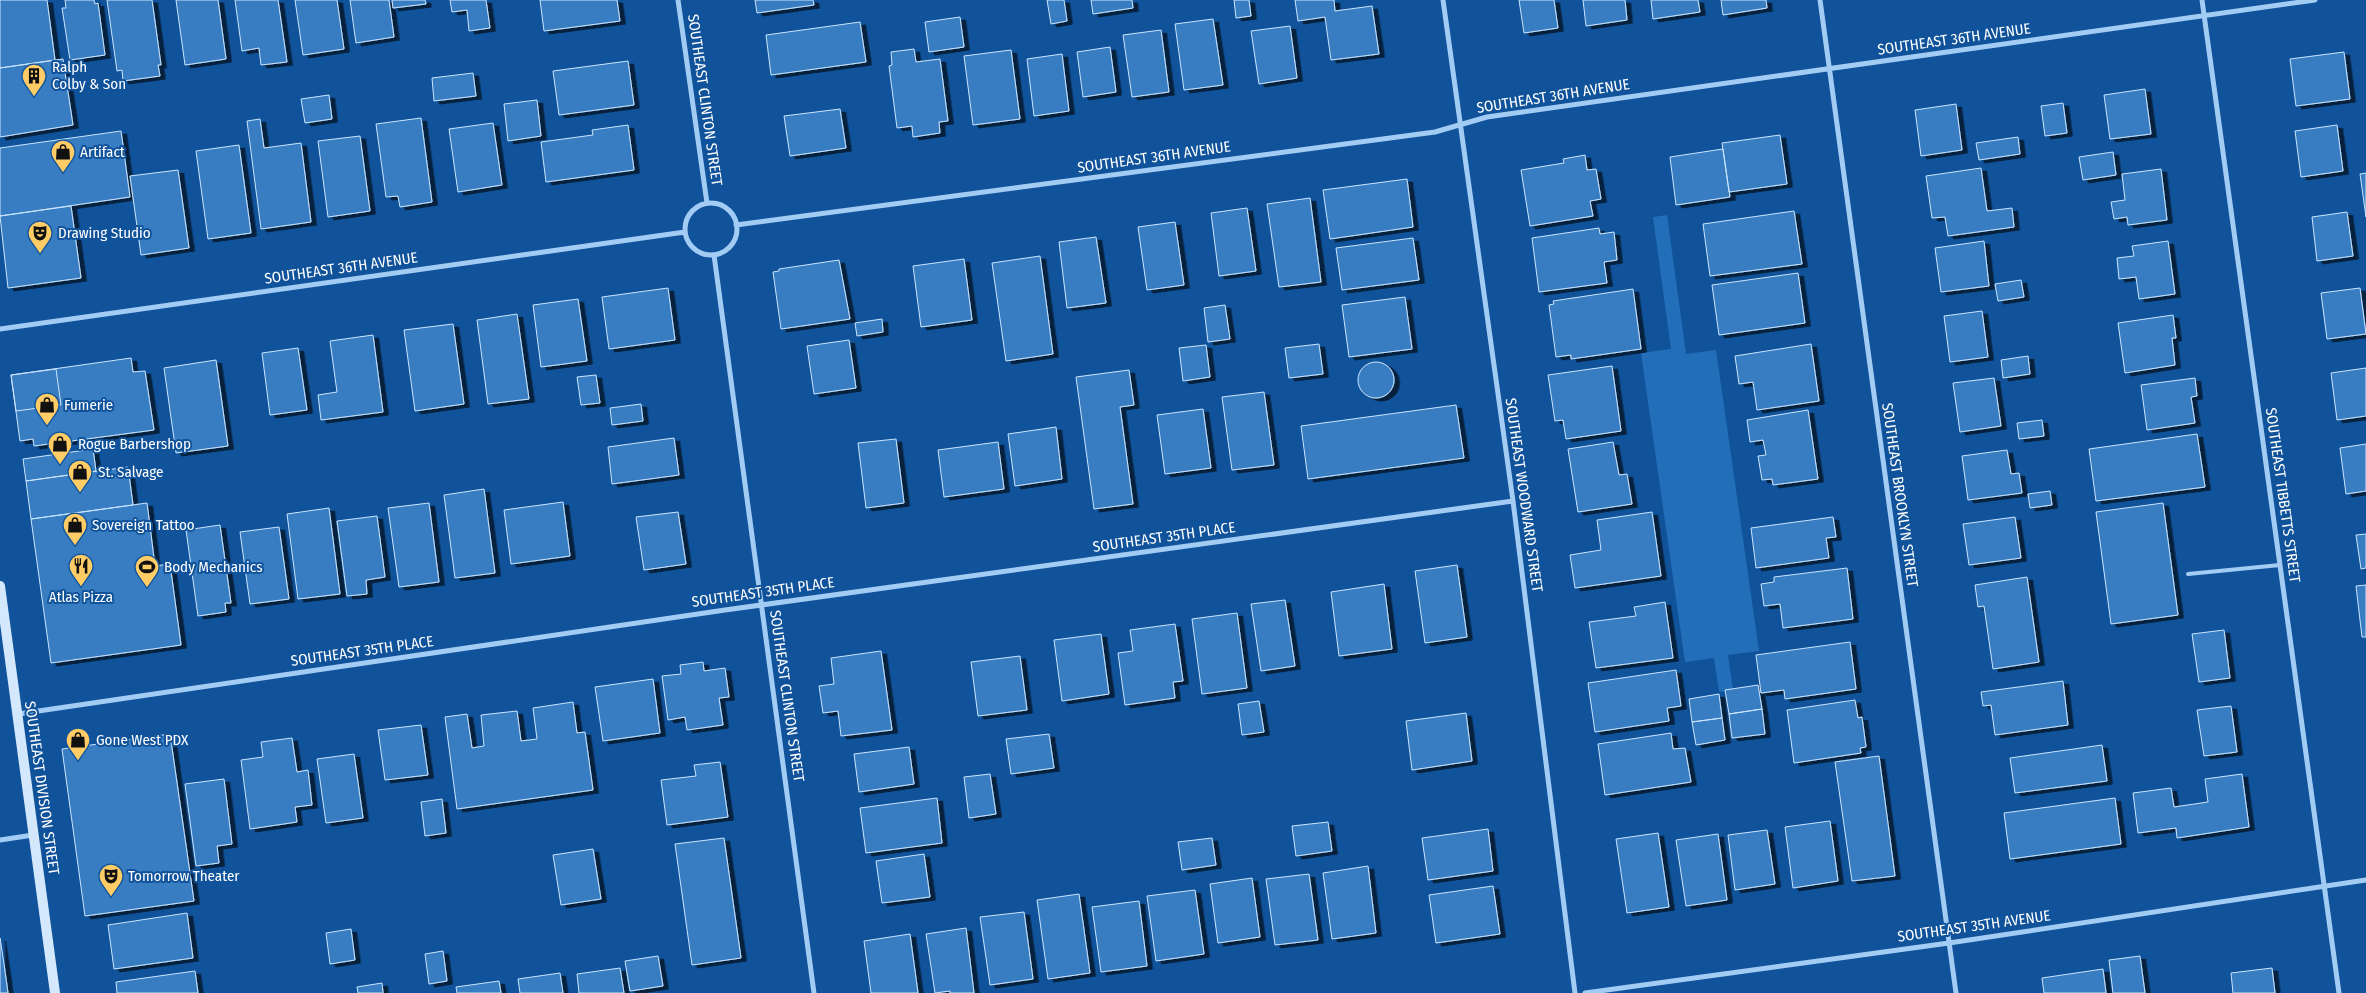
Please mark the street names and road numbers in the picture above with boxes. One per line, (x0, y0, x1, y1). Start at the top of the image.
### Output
street label: SOUTHEAST CLINTON STREET (684, 13, 726, 187)
street label: SOUTHEAST 36TH AVENUE (1876, 19, 2032, 59)
street label: SOUTHEAST 36TH AVENUE (1475, 75, 1631, 117)
street label: SOUTHEAST 36TH AVENUE (1076, 137, 1232, 177)
street label: SOUTHEAST 36TH AVENUE (263, 248, 419, 288)
street label: SOUTHEAST WOODWARD STREET (1501, 397, 1547, 593)
street label: SOUTHEAST BROOKLYN STREET (1878, 402, 1922, 588)
street label: SOUTHEAST TIBBETTS STREET (2262, 406, 2304, 584)
street label: SOUTHEAST 35TH PLACE (1092, 518, 1236, 556)
street label: SOUTHEAST 35TH PLACE (691, 573, 835, 611)
street label: SOUTHEAST CLINTON STREET (766, 609, 808, 783)
street label: SOUTHEAST 35TH PLACE (290, 632, 434, 670)
street label: SOUTHEAST DIVISION STREET (21, 700, 63, 876)
street label: SOUTHEAST 35TH AVENUE (1896, 906, 2052, 946)

